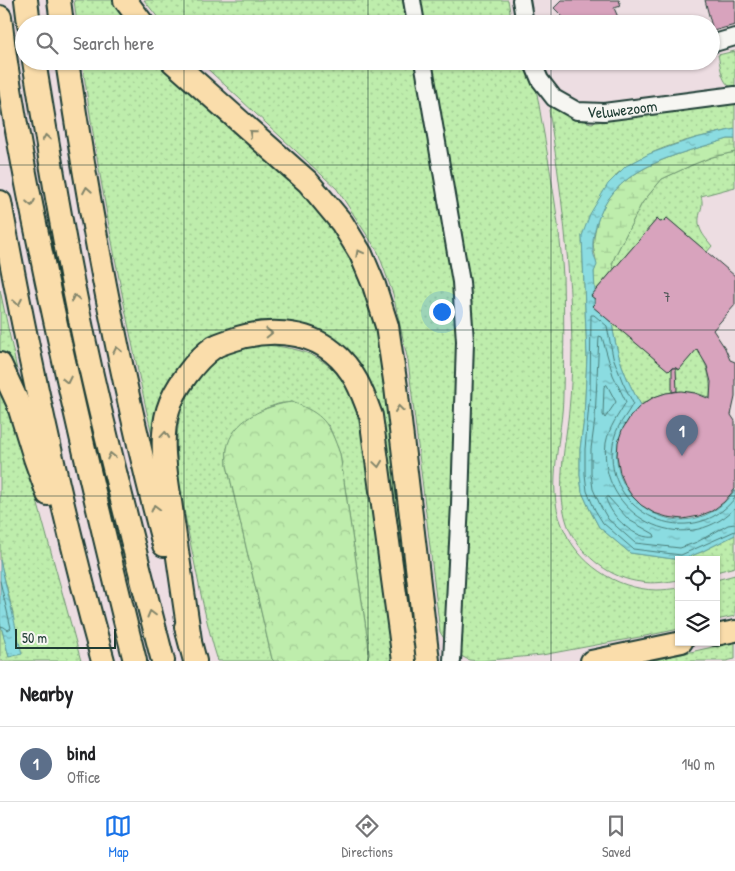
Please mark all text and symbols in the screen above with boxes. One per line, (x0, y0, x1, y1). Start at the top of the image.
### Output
search box (15, 15, 720, 70)
icon: search (33, 29, 61, 57)
text: Search here (73, 30, 154, 56)
street label: Veluwezoom (586, 94, 658, 123)
one-way arrow (249, 130, 258, 139)
one-way arrow (42, 134, 52, 142)
one-way arrow (83, 186, 93, 195)
one-way arrow (25, 199, 35, 208)
one-way arrow (356, 249, 366, 258)
house number: 7 (664, 287, 671, 306)
one-way arrow (71, 293, 81, 302)
one-way arrow (13, 297, 23, 306)
your location (429, 299, 455, 325)
one-way arrow (266, 328, 274, 338)
one-way arrow (113, 346, 123, 354)
one-way arrow (61, 375, 72, 384)
one-way arrow (394, 405, 405, 413)
pin: 1 (666, 415, 698, 456)
one-way arrow (159, 431, 170, 439)
one-way arrow (106, 452, 117, 461)
one-way arrow (372, 460, 383, 468)
one-way arrow (150, 505, 160, 513)
map controls (675, 556, 720, 646)
button: locate (675, 556, 720, 601)
button: layers (675, 601, 720, 646)
one-way arrow (146, 609, 157, 618)
scale bar (15, 626, 116, 649)
text: 50 m (22, 628, 47, 647)
text: Nearby (20, 679, 73, 708)
text: bind (67, 740, 95, 766)
text: 1 (33, 753, 39, 775)
text: 140 m (681, 753, 715, 775)
text: Office (67, 766, 100, 788)
tab: Map (104, 812, 132, 861)
tab: Directions (341, 812, 393, 861)
tab: Saved (602, 812, 631, 861)

